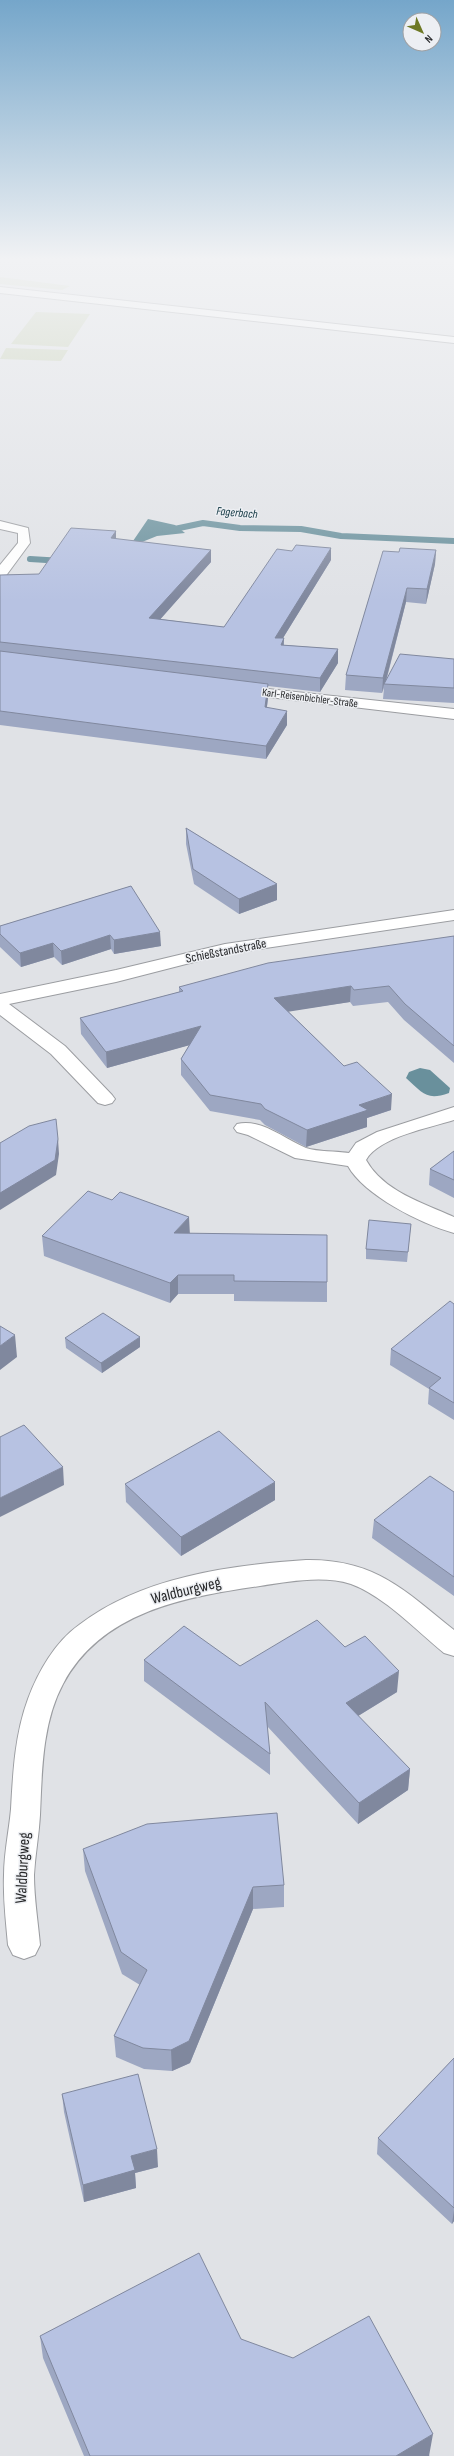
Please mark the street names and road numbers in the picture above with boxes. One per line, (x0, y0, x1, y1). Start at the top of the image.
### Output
street label: Karl-Reisenbichler-Straße (261, 686, 359, 710)
street label: Schießstandstraße (184, 935, 268, 967)
street label: Waldburgweg (149, 1573, 223, 1609)
street label: Waldburgweg (12, 1832, 34, 1904)

